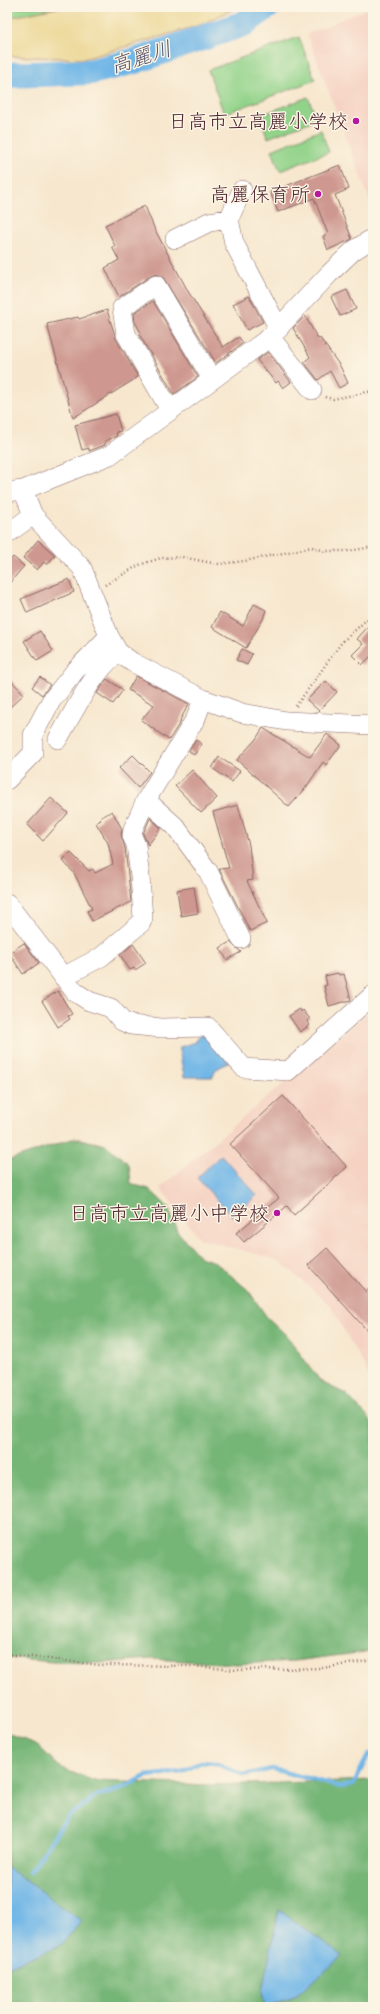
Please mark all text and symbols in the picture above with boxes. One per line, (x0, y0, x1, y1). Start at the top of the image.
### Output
water label: 高麗川 (107, 35, 175, 79)
place label: 日高市立高麗小学校 (168, 109, 348, 134)
marker: 日高市立高麗小学校 (351, 116, 361, 126)
place label: 高麗保育所 (210, 182, 310, 207)
marker: 高麗保育所 (313, 189, 323, 199)
place label: 日高市立高麗小中学校 (69, 1201, 269, 1226)
marker: 日高市立高麗小中学校 (272, 1208, 282, 1218)

